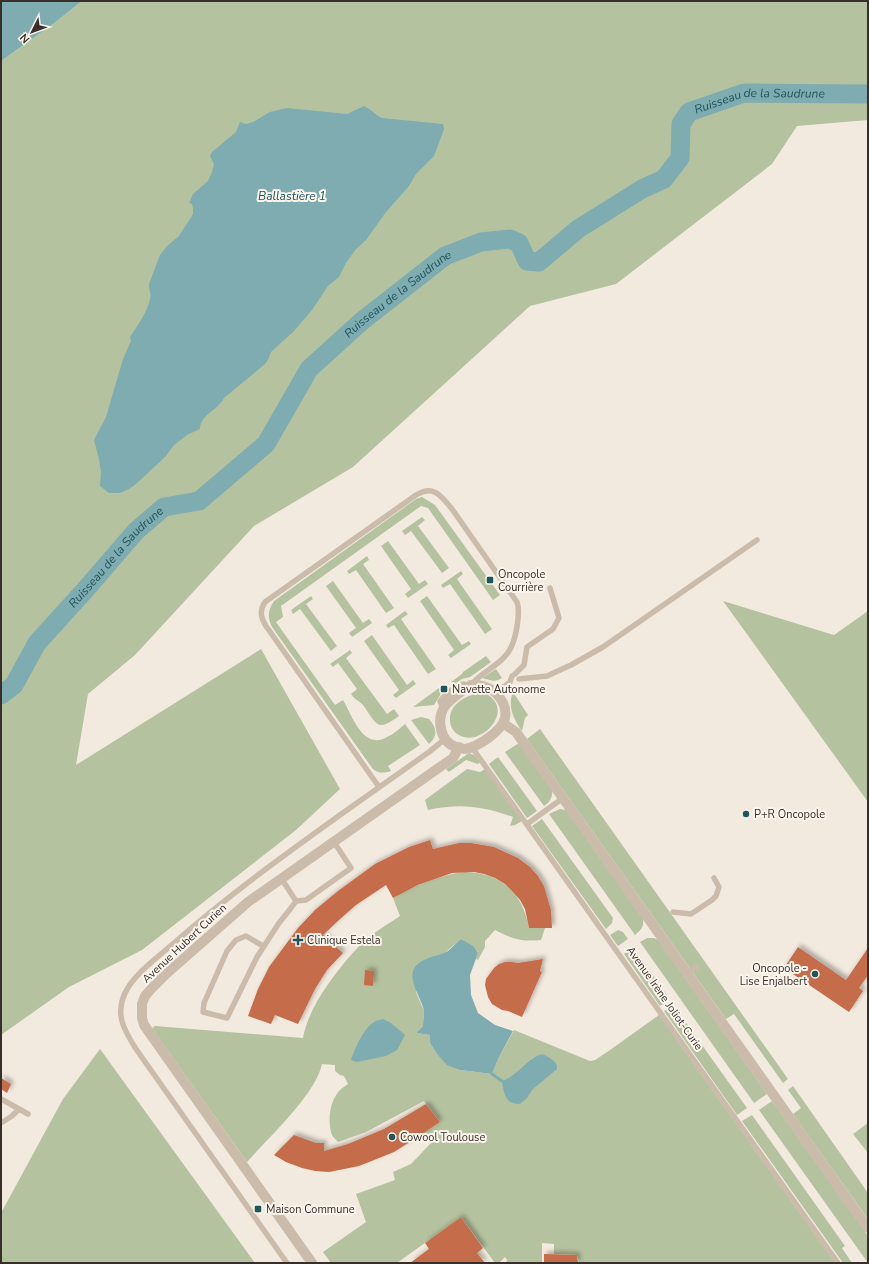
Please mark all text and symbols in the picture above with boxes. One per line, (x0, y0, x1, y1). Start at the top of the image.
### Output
north arrow (12, 12, 52, 52)
text: N (17, 30, 33, 46)
water label: Ruisseau de la Saudrune (692, 85, 826, 118)
water label: Ballastière 1 (258, 188, 326, 204)
water label: Ruisseau de la Saudrune (341, 246, 454, 341)
water label: Ruisseau de la Saudrune (65, 503, 167, 611)
place label: Oncopole Courrière (498, 567, 546, 595)
marker: Oncopole Courrière (485, 575, 495, 585)
place label: Navette Autonome (452, 682, 545, 697)
marker: Navette Autonome (439, 684, 449, 694)
place label: P+R Oncopole (754, 807, 825, 822)
marker: P+R Oncopole (741, 809, 751, 819)
street label: Avenue Hubert Curien (139, 900, 230, 986)
place label: Clinique Estela (307, 933, 381, 948)
marker: Clinique Estela (292, 934, 304, 946)
street label: Avenue Irène Joliot-Curie (623, 943, 706, 1053)
place label: Oncopole - Lise Enjalbert (740, 961, 807, 989)
marker: Oncopole - Lise Enjalbert (810, 969, 820, 979)
place label: Cowool Toulouse (400, 1130, 485, 1145)
marker: Cowool Toulouse (387, 1132, 397, 1142)
place label: Maison Commune (266, 1202, 355, 1217)
marker: Maison Commune (253, 1204, 263, 1214)

